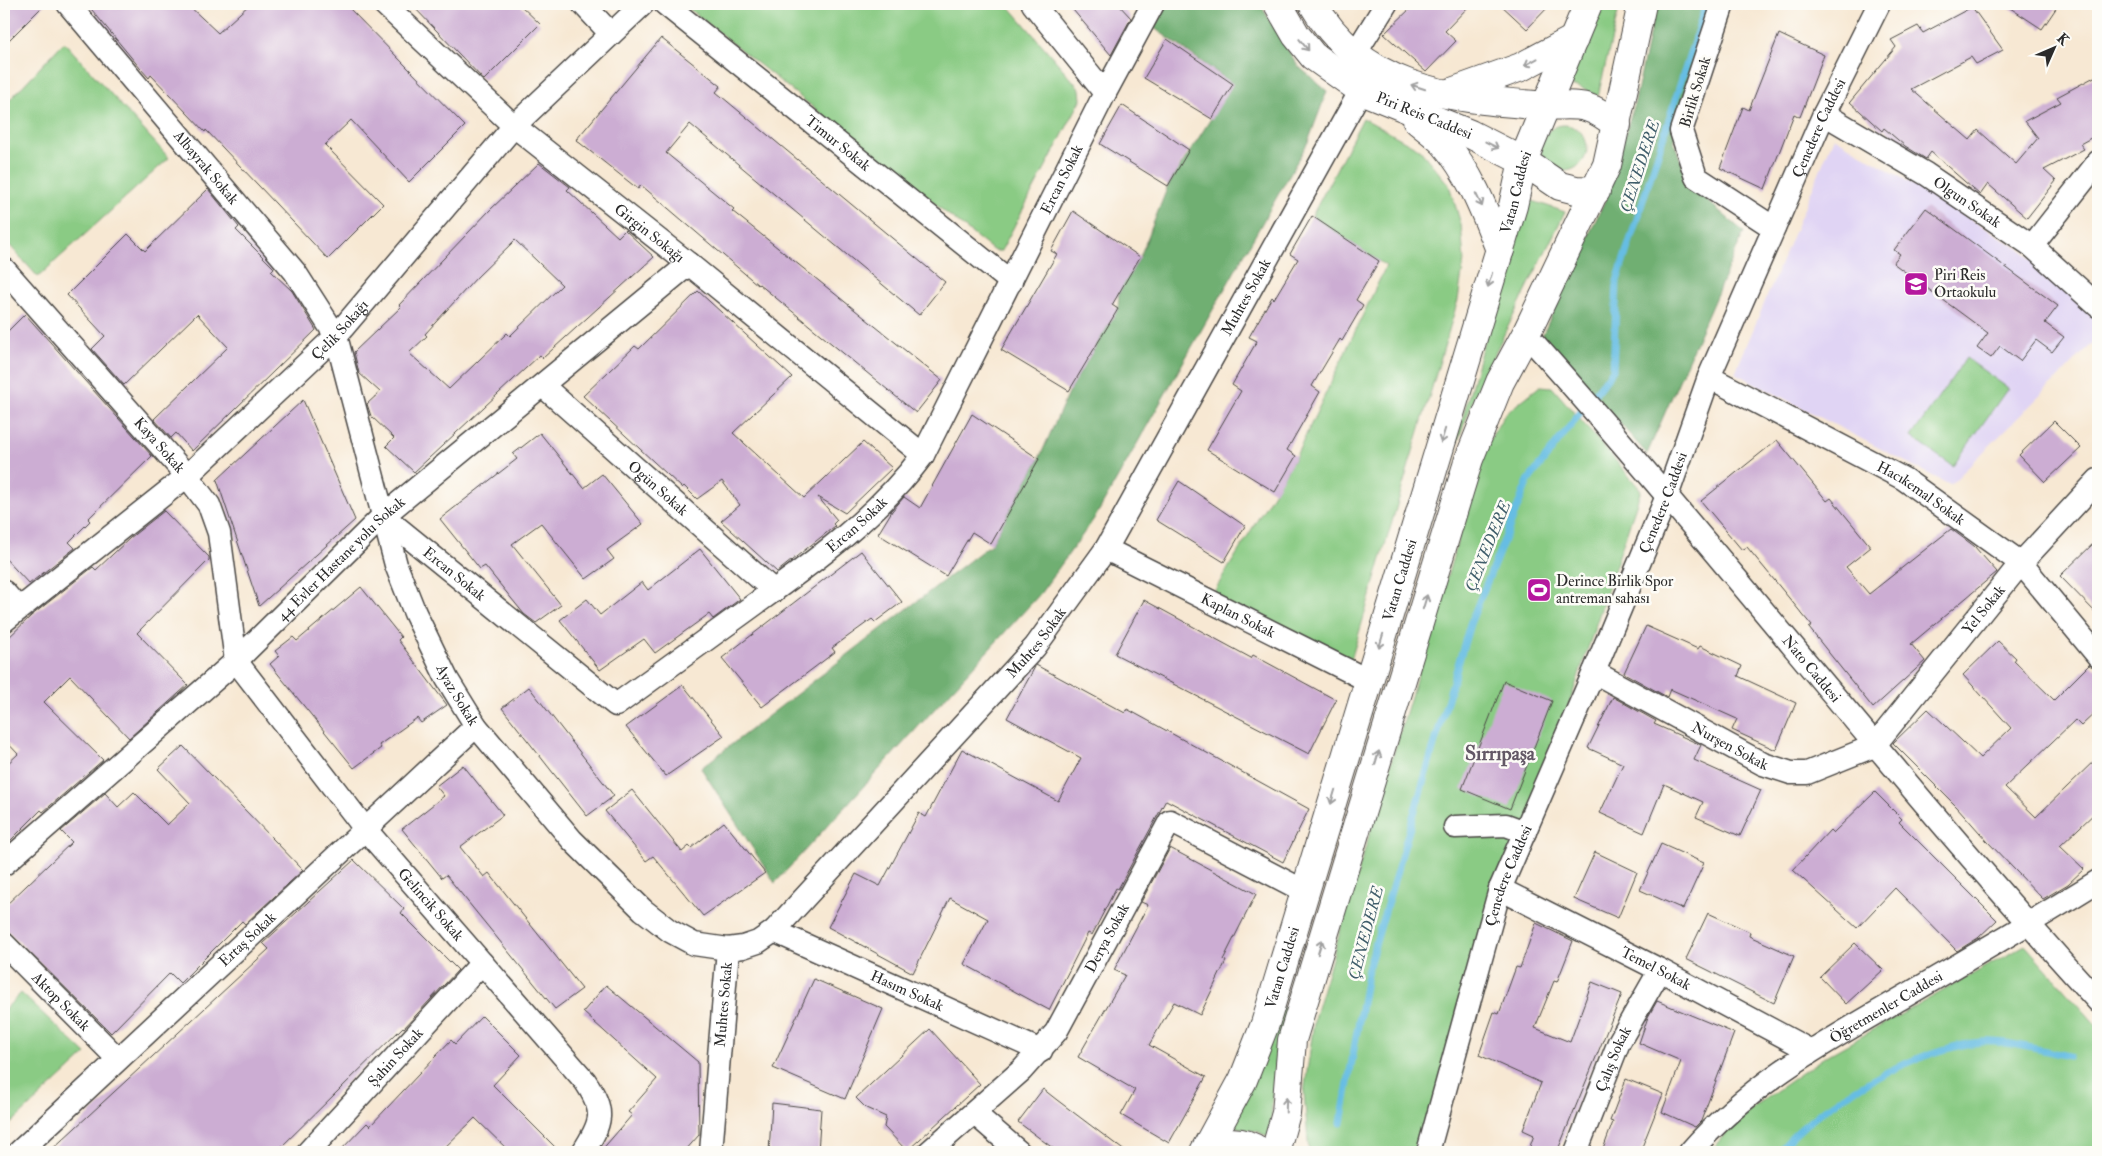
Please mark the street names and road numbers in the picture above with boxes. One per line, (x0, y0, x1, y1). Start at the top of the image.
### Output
street label: Birlik Sokak (1676, 54, 1715, 130)
street label: Çenedere Caddesi (1788, 75, 1850, 181)
street label: Piri Reis Caddesi (1373, 88, 1475, 144)
street label: Timur Sokak (801, 111, 874, 176)
street label: Albayrak Sokak (169, 126, 243, 209)
street label: Ercan Sokak (1037, 141, 1088, 217)
street label: Vatan Caddesi (1496, 148, 1536, 236)
street label: Olgun Sokak (1929, 173, 2004, 232)
street label: Girgin Sokağı (610, 200, 688, 267)
street label: Muhtes Sokak (1217, 255, 1275, 339)
street label: Çelik Sokağı (307, 296, 373, 364)
street label: Kaya Sokak (130, 413, 189, 477)
street label: Çenedere Caddesi (1635, 450, 1692, 556)
street label: Ogün Sokak (624, 457, 692, 520)
street label: Hacıkemal Sokak (1873, 457, 1969, 530)
street label: 44 Evler Hastane yolu Sokak (273, 493, 409, 625)
street label: Ercan Sokak (823, 493, 892, 557)
street label: Vatan Caddesi (1379, 537, 1421, 623)
street label: Ercan Sokak (419, 543, 489, 605)
street label: Yel Sokak (1958, 581, 2010, 639)
street label: Kaplan Sokak (1198, 589, 1279, 642)
street label: Muhtes Sokak (1002, 604, 1071, 682)
street label: Nato Caddesi (1778, 632, 1845, 706)
street label: Ayaz Sokak (431, 661, 483, 730)
street label: Nurşen Sokak (1688, 718, 1770, 775)
street label: Çenedere Caddesi (1481, 822, 1537, 929)
street label: Gelincik Sokak (394, 864, 468, 945)
street label: Derya Sokak (1081, 900, 1134, 976)
street label: Ertaş Sokak (215, 908, 280, 971)
street label: Vatan Caddesi (1261, 924, 1304, 1011)
street label: Temel Sokak (1618, 943, 1694, 995)
street label: Muhtes Sokak (711, 961, 737, 1048)
street label: Hasım Sokak (867, 967, 947, 1016)
street label: Öğretmenler Caddesi (1826, 967, 1946, 1048)
street label: Aktop Sokak (27, 968, 94, 1035)
street label: Çalış Sokak (1591, 1023, 1636, 1095)
street label: Şahin Sokak (364, 1024, 428, 1091)

